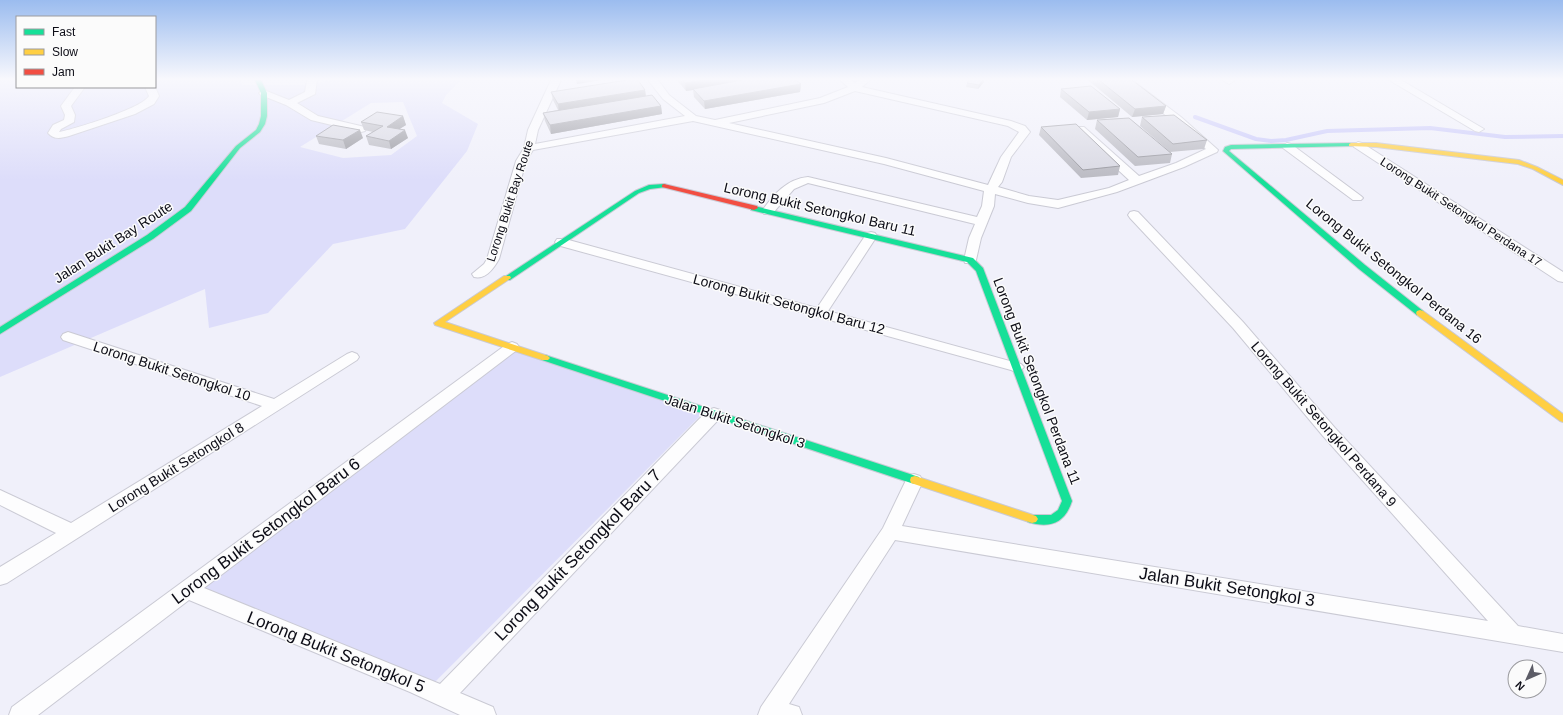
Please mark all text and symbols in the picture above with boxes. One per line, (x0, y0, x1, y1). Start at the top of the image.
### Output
legend (16, 16, 156, 88)
text: Fast (52, 25, 76, 39)
text: Slow (52, 45, 78, 59)
text: Jam (52, 65, 75, 79)
street label: Lorong Bukit Bay Route (484, 138, 536, 263)
street label: Lorong Bukit Setongkol Perdana 17 (1378, 155, 1545, 270)
street label: Lorong Bukit Setongkol Baru 11 (722, 179, 918, 239)
street label: Lorong Bukit Setongkol Perdana 16 (1303, 195, 1485, 347)
street label: Jalan Bukit Bay Route (51, 198, 175, 286)
street label: Lorong Bukit Setongkol Baru 12 (691, 271, 887, 337)
street label: Lorong Bukit Setongkol Perdana 11 (990, 275, 1084, 487)
street label: Lorong Bukit Setongkol 10 (91, 338, 253, 404)
street label: Lorong Bukit Setongkol Perdana 9 (1248, 338, 1400, 510)
street label: Jalan Bukit Setongkol 3 (663, 391, 807, 451)
street label: Lorong Bukit Setongkol 8 (105, 419, 247, 515)
street label: Lorong Bukit Setongkol Baru 6 (168, 454, 364, 608)
street label: Lorong Bukit Setongkol Baru 7 (491, 465, 665, 645)
street label: Jalan Bukit Setongkol 3 (1138, 564, 1316, 610)
street label: Lorong Bukit Setongkol 5 (244, 608, 428, 696)
north arrow (1507, 659, 1547, 699)
text: N (1513, 679, 1527, 693)

